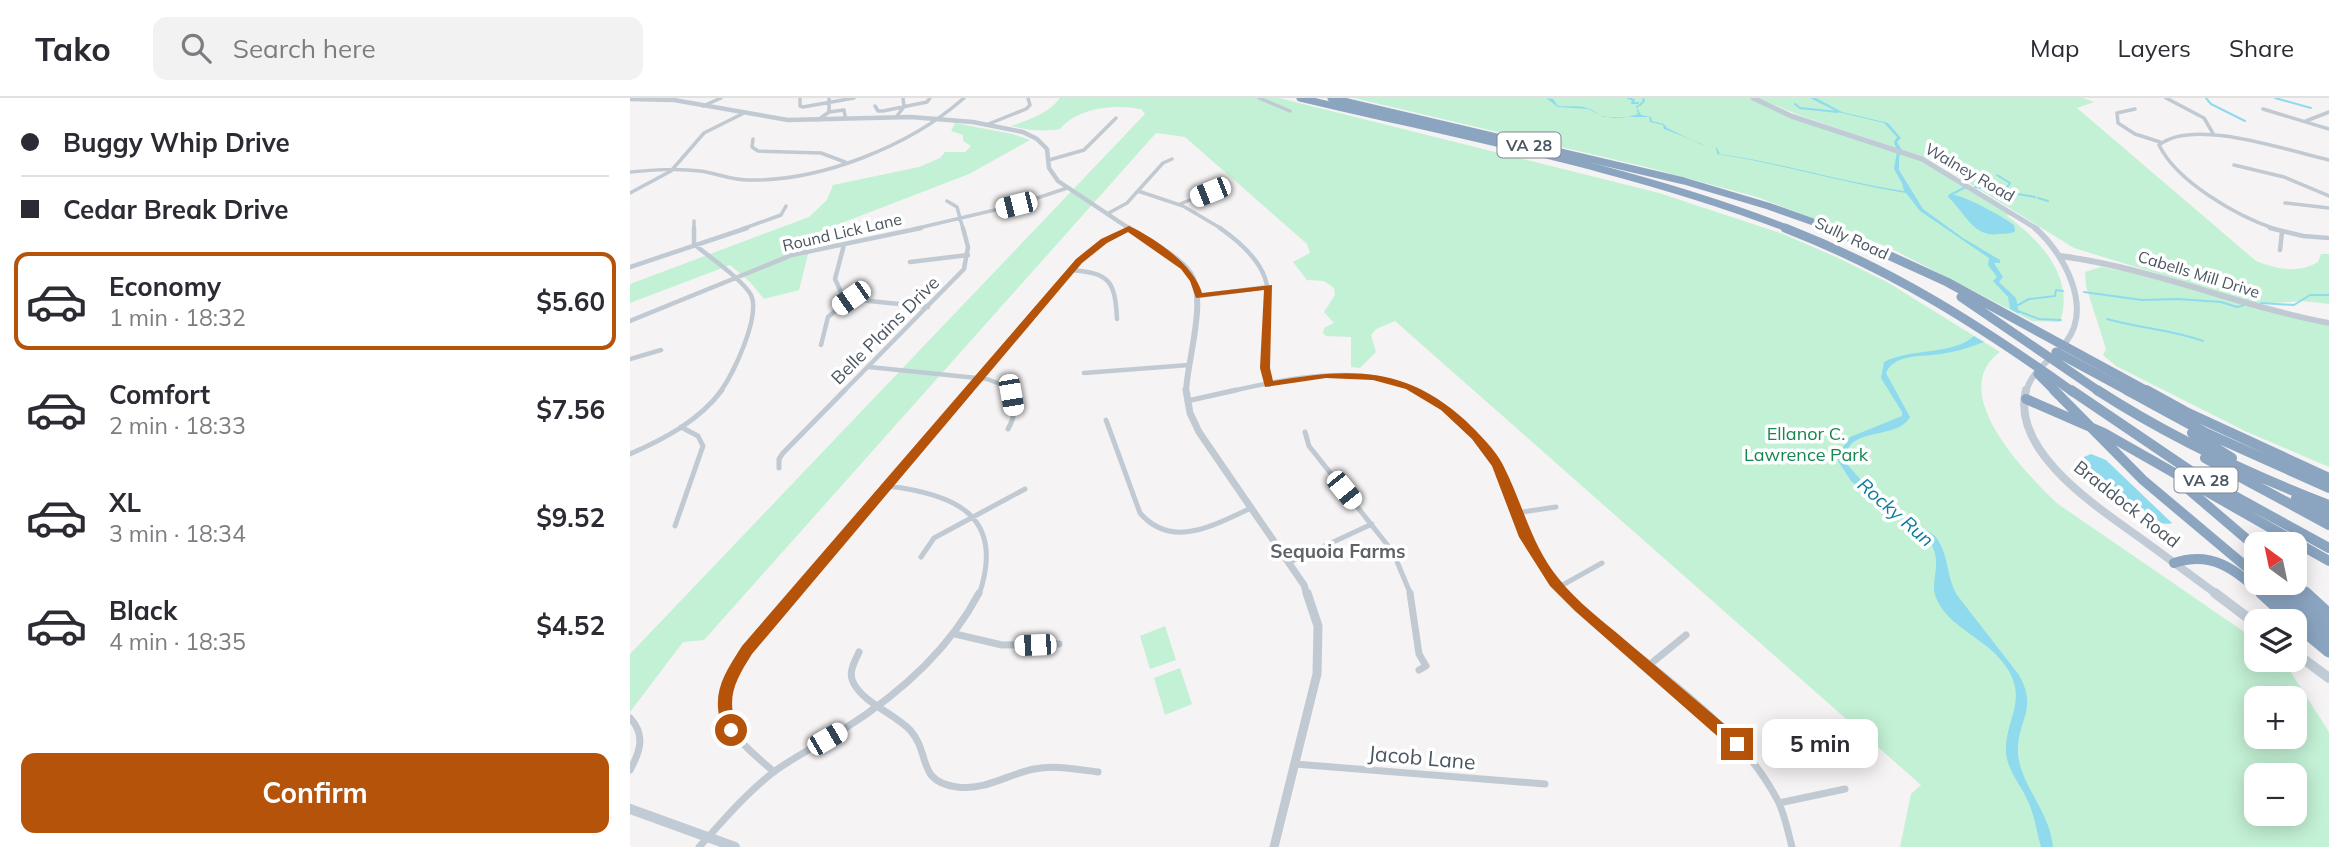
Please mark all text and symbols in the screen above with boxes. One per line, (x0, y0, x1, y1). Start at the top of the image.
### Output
search box (153, 17, 643, 80)
text: Tako (35, 28, 111, 69)
icon: search (177, 29, 215, 67)
text: Search here (233, 32, 376, 65)
text: Map (2030, 33, 2079, 63)
text: Layers (2117, 33, 2191, 63)
text: Share (2229, 33, 2294, 63)
text: Buggy Whip Drive (63, 126, 290, 159)
road number: VA 28 (1497, 132, 1560, 158)
street label: Walney Road (1922, 138, 2018, 206)
car (1187, 174, 1234, 210)
car (994, 190, 1039, 220)
text: Cedar Break Drive (63, 193, 288, 226)
street label: Round Lick Lane (780, 209, 904, 255)
street label: Sully Road (1812, 212, 1892, 264)
street label: Cabells Mill Drive (2136, 246, 2262, 302)
icon: car (25, 270, 88, 333)
text: Economy (109, 270, 221, 303)
street label: Belle Plains Drive (826, 271, 944, 389)
car (828, 277, 875, 319)
text: $5.60 (536, 285, 605, 318)
text: 1 min · 18:32 (109, 303, 246, 332)
car (998, 372, 1025, 418)
icon: car (25, 378, 88, 441)
text: Comfort (109, 378, 210, 411)
text: $7.56 (536, 393, 605, 426)
text: 2 min · 18:33 (109, 411, 246, 440)
park label: Ellanor C. Lawrence Park (1744, 422, 1869, 466)
street label: Braddock Road (2069, 455, 2185, 553)
car (1323, 467, 1366, 513)
road number: VA 28 (2174, 468, 2238, 492)
water label: Rocky Run (1853, 472, 1939, 552)
icon: car (25, 486, 88, 549)
text: XL (109, 486, 141, 519)
text: $9.52 (536, 501, 605, 534)
text: 3 min · 18:34 (109, 519, 246, 548)
north arrow (2244, 532, 2306, 595)
map controls (2244, 532, 2307, 826)
district label: Sequoia Farms (1270, 539, 1406, 563)
icon: car (25, 594, 88, 657)
text: Black (109, 594, 177, 627)
text: $4.52 (536, 609, 605, 642)
button: layers (2244, 609, 2307, 672)
text: 4 min · 18:35 (109, 627, 246, 656)
car (1014, 634, 1057, 656)
button: + (2244, 686, 2307, 749)
route start (715, 714, 747, 746)
car (804, 719, 851, 759)
callout: 5 min (1762, 720, 1877, 768)
route end (1721, 728, 1753, 760)
text: 5 min (1790, 729, 1850, 758)
street label: Jacob Lane (1367, 739, 1477, 775)
button: Confirm (21, 753, 609, 833)
button: − (2244, 763, 2307, 826)

